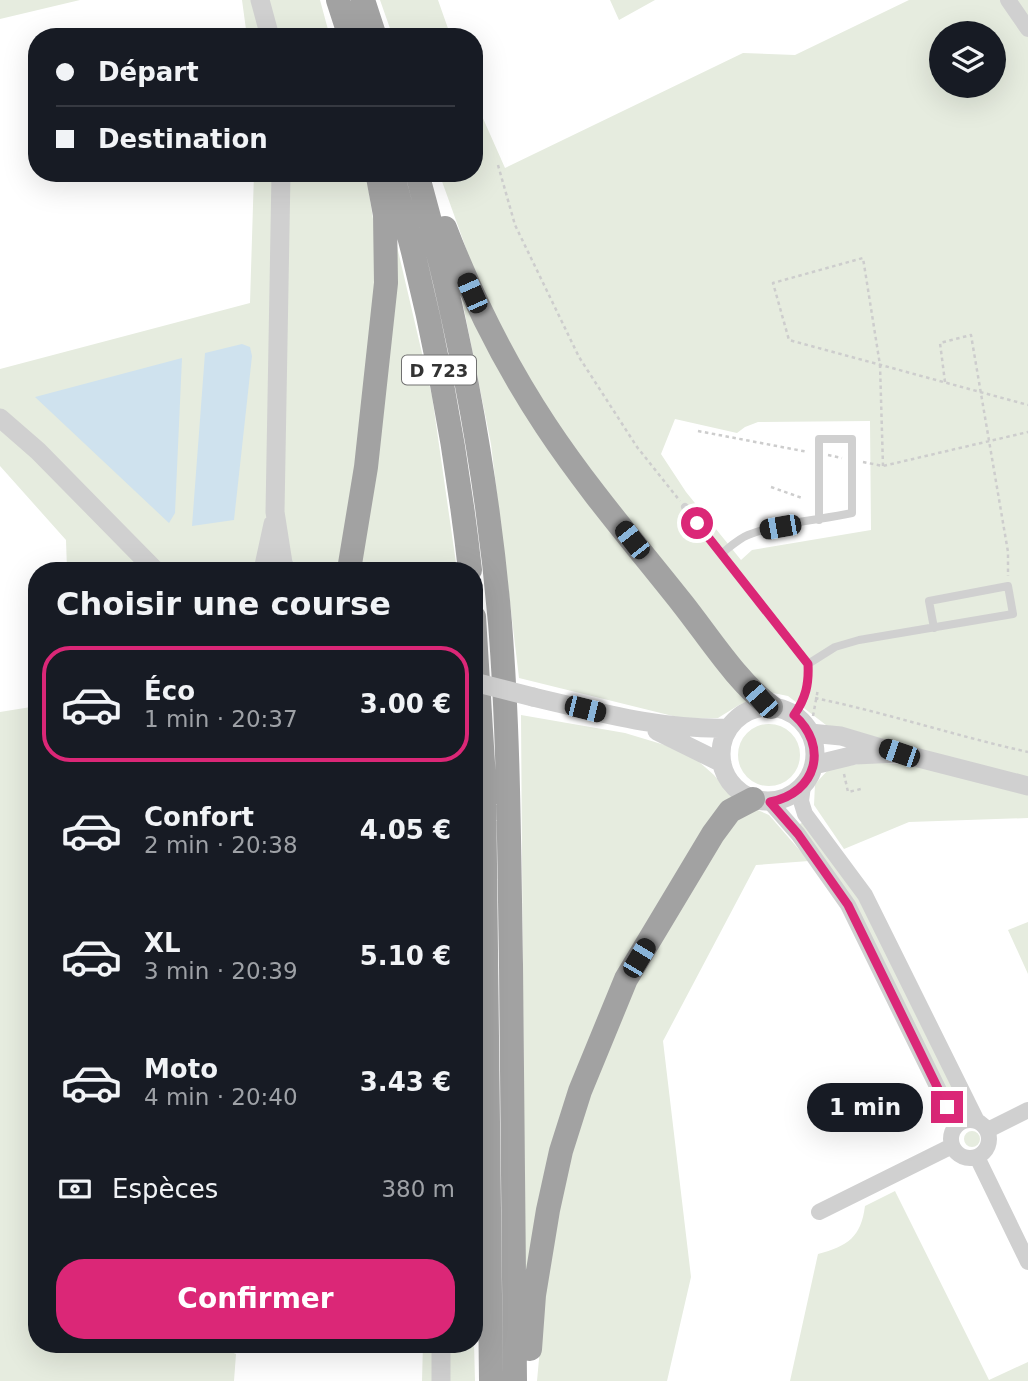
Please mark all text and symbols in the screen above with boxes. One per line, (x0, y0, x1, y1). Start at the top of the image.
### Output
map controls (929, 21, 1006, 98)
button: layers (929, 21, 1006, 98)
text: Départ (98, 57, 199, 87)
text: Destination (98, 124, 268, 154)
car (454, 270, 491, 316)
road number: D 723 (402, 356, 476, 384)
route start (681, 507, 713, 539)
car (758, 513, 803, 541)
car (611, 517, 654, 563)
text: Choisir une course (56, 585, 391, 623)
icon: car (60, 673, 123, 736)
text: Éco (144, 676, 195, 706)
car (739, 676, 782, 722)
text: 3.00 € (360, 689, 451, 719)
car (563, 694, 608, 724)
text: 1 min · 20:37 (144, 706, 298, 732)
car (876, 736, 923, 770)
icon: car (60, 799, 123, 862)
text: Confort (144, 802, 254, 832)
text: 4.05 € (360, 815, 451, 845)
text: 2 min · 20:38 (144, 832, 298, 858)
icon: car (60, 925, 123, 988)
text: XL (144, 928, 181, 958)
car (620, 935, 659, 981)
text: 5.10 € (360, 941, 451, 971)
text: 3 min · 20:39 (144, 958, 298, 984)
icon: car (60, 1051, 123, 1114)
text: Moto (144, 1054, 218, 1084)
text: 3.43 € (360, 1067, 451, 1097)
callout: 1 min (807, 1082, 922, 1132)
text: 4 min · 20:40 (144, 1084, 298, 1110)
route end (931, 1091, 963, 1123)
text: 1 min (829, 1094, 901, 1120)
icon: cash (56, 1170, 94, 1208)
text: Espèces (112, 1174, 218, 1204)
text: 380 m (381, 1176, 455, 1202)
button: Confirmer (56, 1259, 455, 1339)

